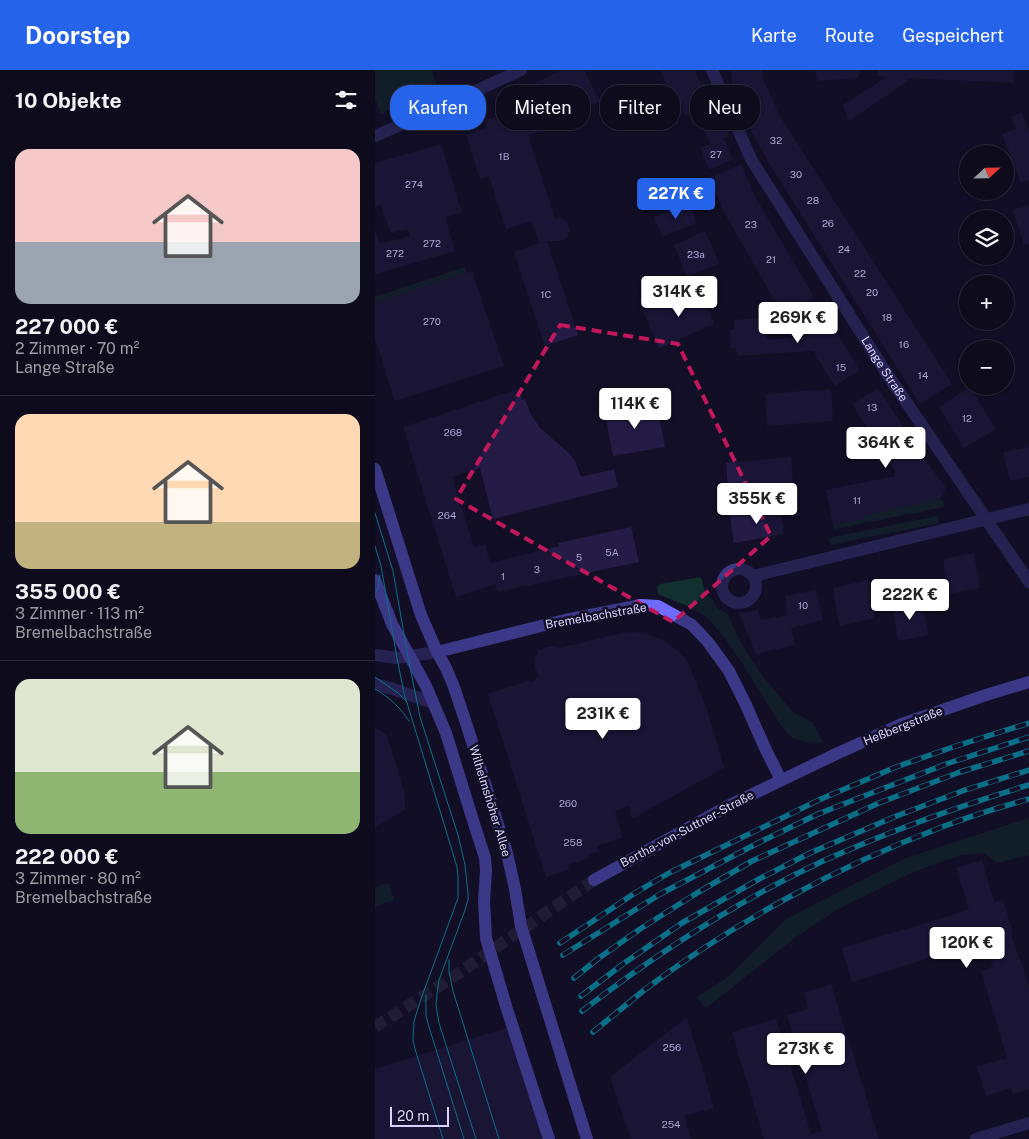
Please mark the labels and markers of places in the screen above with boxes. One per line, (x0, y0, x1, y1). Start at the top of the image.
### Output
pin: 227K € (635, 178, 717, 220)
pin: 314K € (638, 276, 720, 318)
pin: 269K € (757, 302, 839, 344)
pin: 114K € (594, 388, 676, 430)
pin: 364K € (845, 426, 927, 469)
pin: 355K € (716, 482, 798, 525)
pin: 222K € (869, 578, 951, 621)
pin: 231K € (562, 698, 644, 740)
pin: 120K € (926, 926, 1008, 969)
pin: 273K € (765, 1032, 847, 1075)

